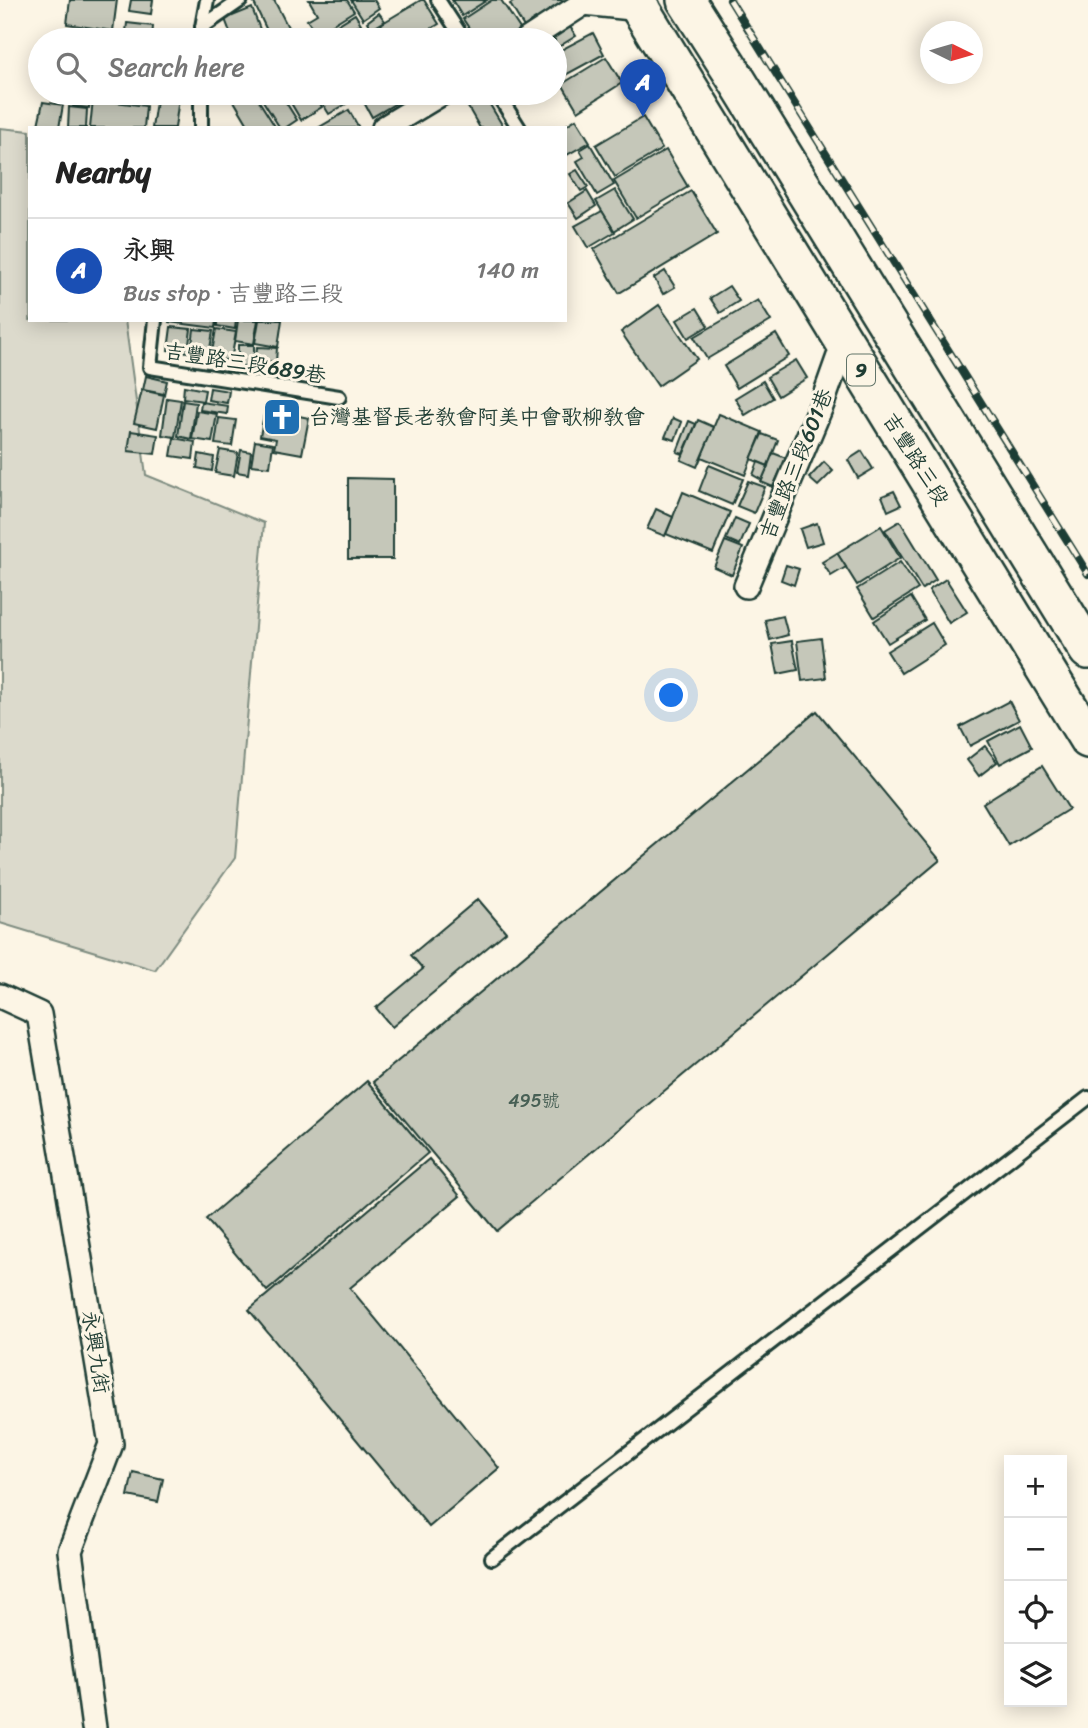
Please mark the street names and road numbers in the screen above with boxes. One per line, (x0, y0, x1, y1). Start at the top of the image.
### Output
street label: 吉豐路三段689巷 (161, 331, 329, 395)
road number: 9 (847, 354, 875, 386)
street label: 吉豐路三段601巷 (748, 383, 844, 545)
street label: 吉豐路三段 (872, 404, 960, 514)
street label: 永興九街 (71, 1308, 121, 1396)

